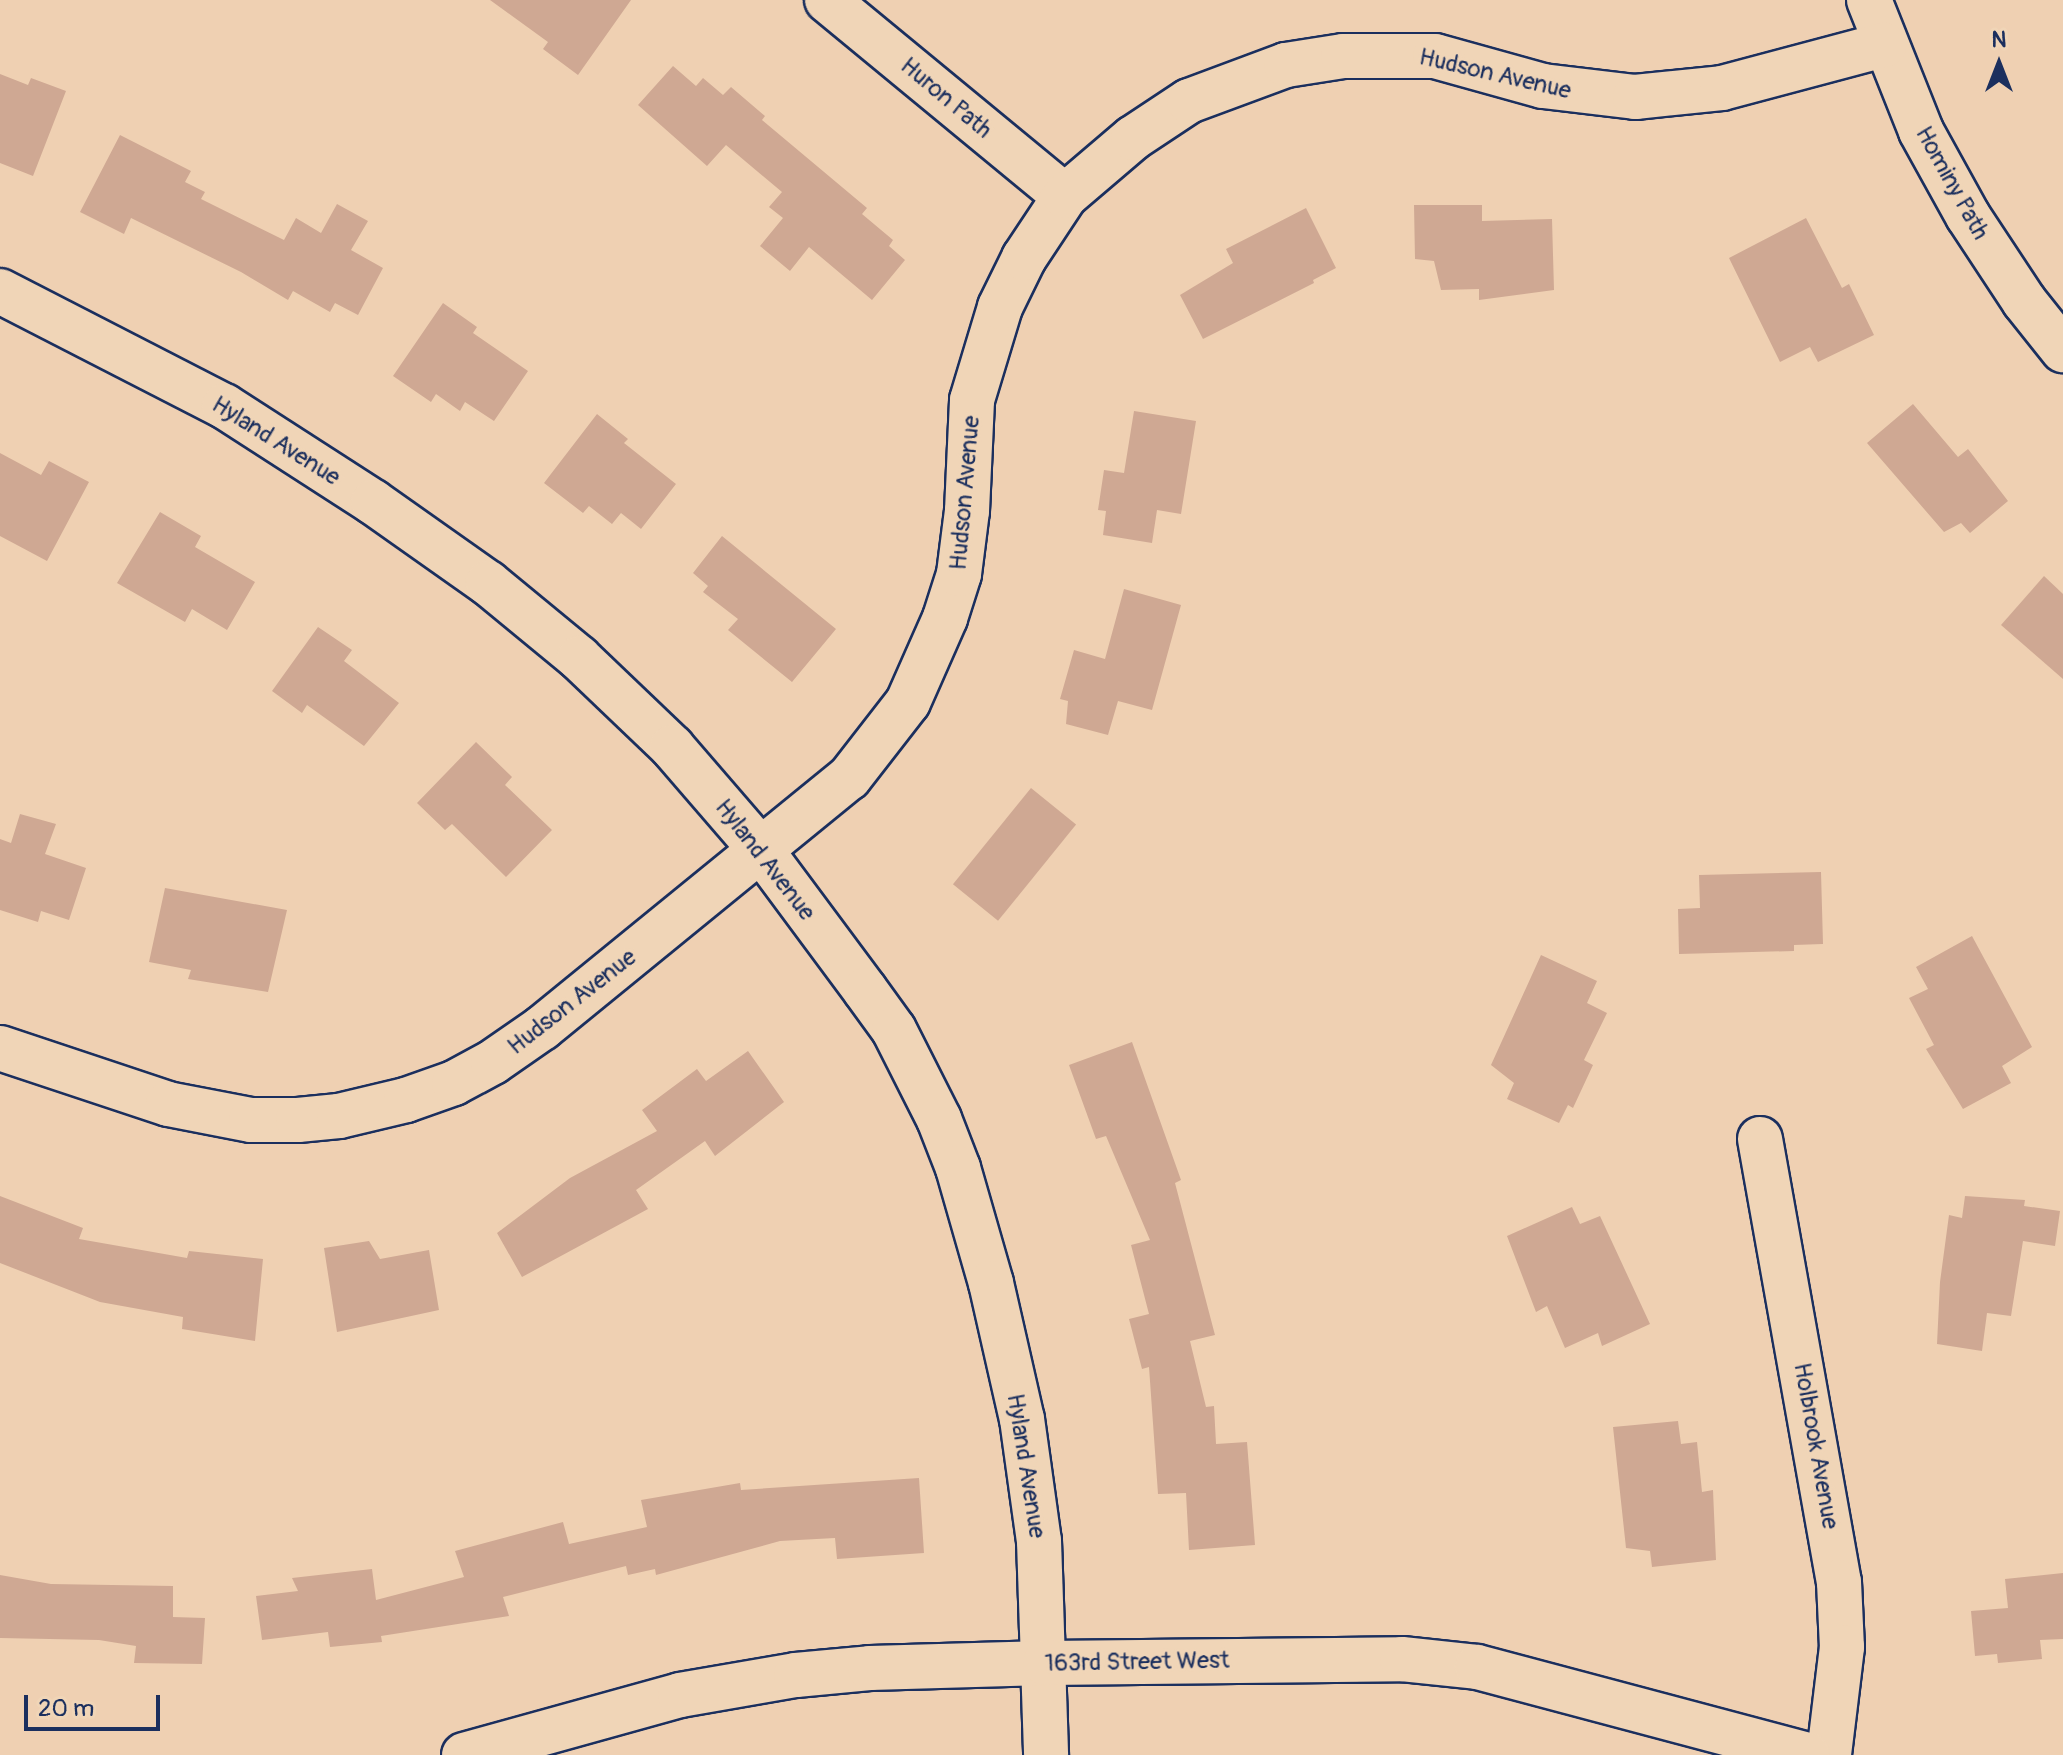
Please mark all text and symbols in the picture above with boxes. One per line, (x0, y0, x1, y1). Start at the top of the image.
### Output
north arrow (1959, 24, 2039, 104)
text: N (1992, 26, 2006, 54)
street label: Hudson Avenue (1416, 43, 1574, 105)
street label: Huron Path (894, 51, 998, 145)
street label: Hominy Path (1909, 121, 1995, 245)
street label: Hyland Avenue (206, 390, 346, 492)
street label: Hudson Avenue (944, 415, 986, 571)
street label: Hyland Avenue (709, 794, 821, 926)
street label: Hudson Avenue (502, 943, 642, 1061)
street label: Holbrook Avenue (1787, 1361, 1845, 1531)
street label: Hyland Avenue (1000, 1392, 1052, 1540)
street label: 163rd Street West (1044, 1646, 1230, 1678)
scale bar (28, 1679, 164, 1729)
text: 20 m (38, 1694, 94, 1723)

